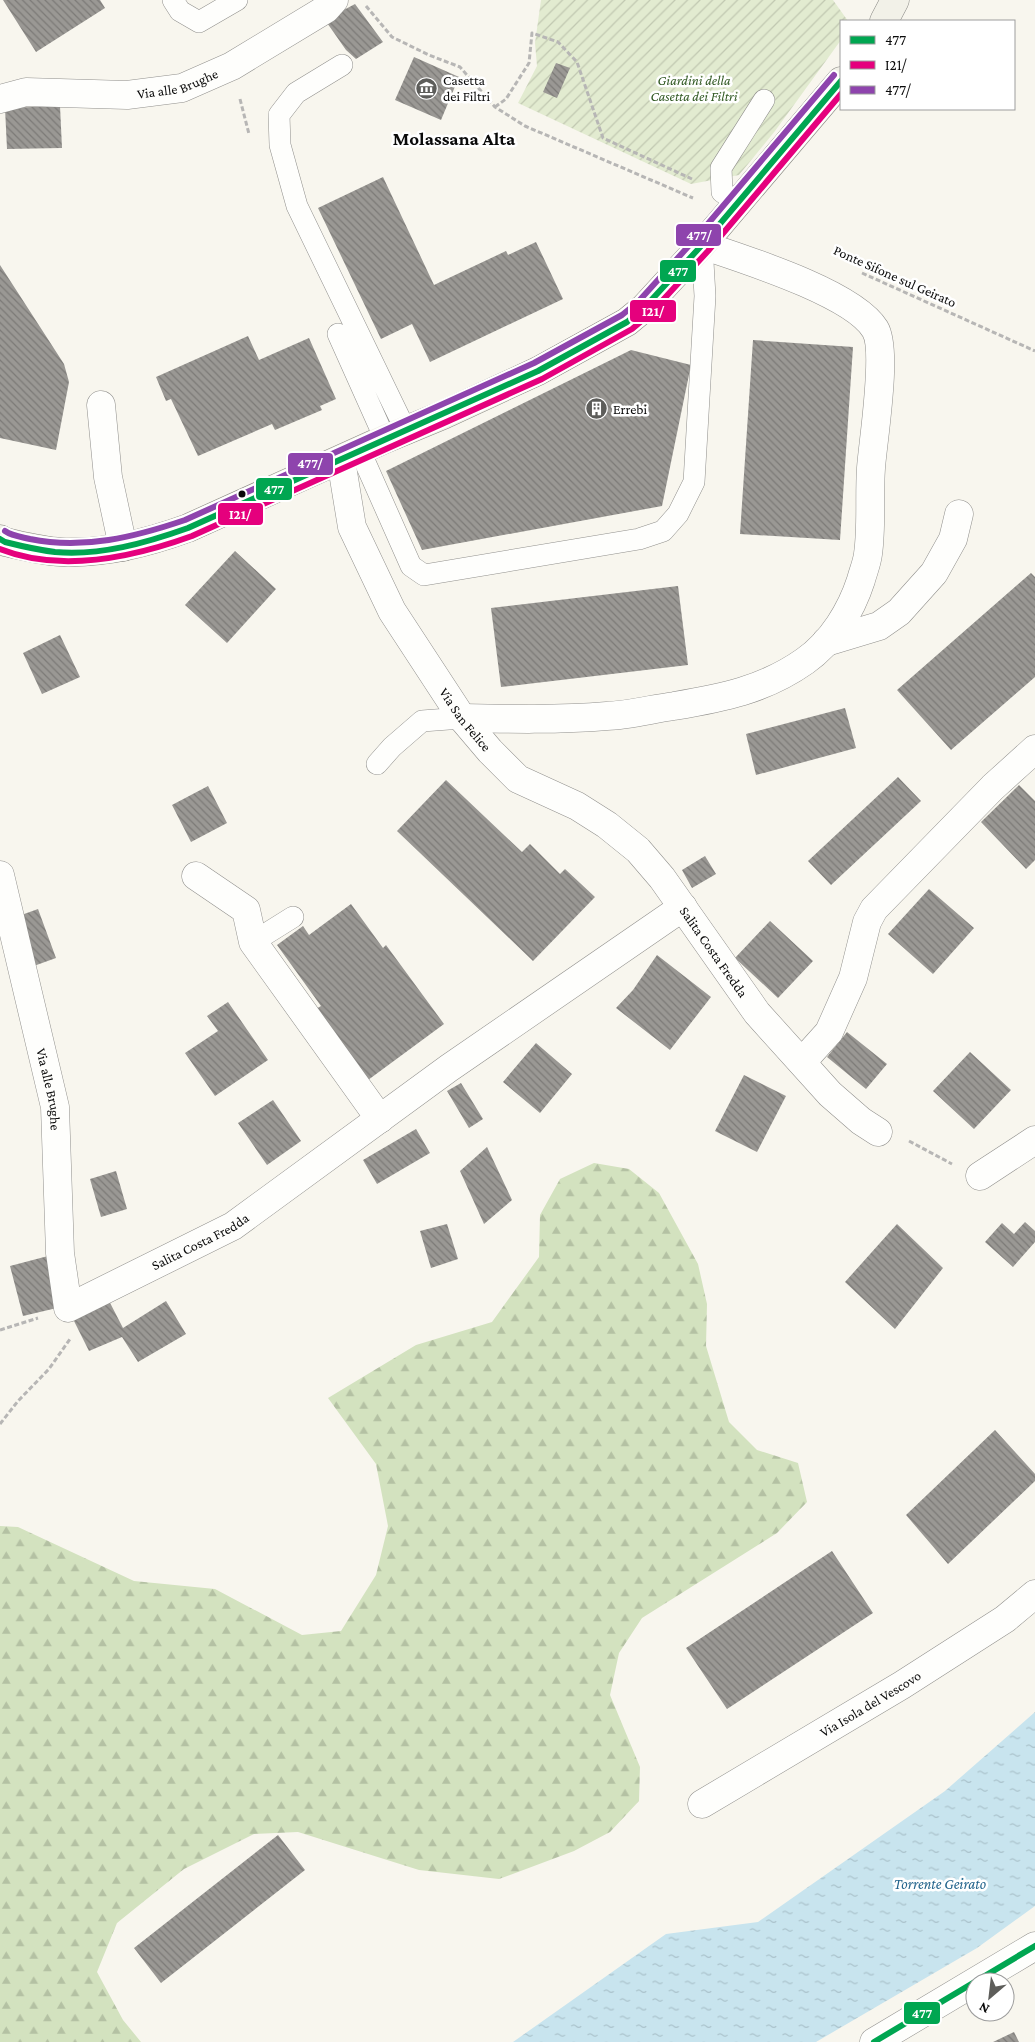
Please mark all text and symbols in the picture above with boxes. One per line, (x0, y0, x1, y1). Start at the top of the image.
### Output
legend (840, 20, 1015, 110)
text: 477 (885, 32, 906, 48)
text: I21/ (885, 57, 907, 73)
street label: Via alle Brughe (136, 65, 220, 102)
place label: Casetta dei Filtri (443, 72, 491, 104)
park label: Giardini della Casetta dei Filtri (650, 72, 738, 104)
museum icon: Casetta dei Filtri (415, 76, 439, 100)
text: 477/ (885, 82, 911, 98)
district label: Molassana Alta (393, 128, 516, 149)
line badge: 477/ (675, 223, 722, 247)
text: 477/ (686, 227, 712, 243)
street label: Ponte Sifone sul Geirato (831, 242, 959, 310)
line badge: 477 (659, 259, 697, 283)
text: 477 (668, 263, 689, 279)
line badge: I21/ (629, 299, 677, 323)
text: I21/ (642, 303, 664, 319)
building icon: Errebi (585, 397, 609, 421)
place label: Errebi (613, 401, 648, 417)
line badge: 477/ (287, 452, 334, 476)
text: 477/ (297, 455, 323, 471)
line badge: 477 (255, 477, 293, 501)
text: 477 (264, 481, 285, 497)
unlabelled marker (237, 489, 247, 499)
line badge: I21/ (217, 502, 264, 526)
text: I21/ (229, 506, 251, 522)
street label: Via San Felice (436, 685, 495, 755)
street label: Salita Costa Fredda (676, 903, 752, 1001)
street label: Via alle Brughe (33, 1046, 64, 1131)
street label: Salita Costa Fredda (149, 1209, 252, 1273)
street label: Via Isola del Vescovo (817, 1667, 924, 1740)
water label: Torrente Geirato (894, 1876, 986, 1892)
north arrow (965, 1972, 1015, 2022)
text: N (976, 1999, 992, 2018)
line badge: 477 (903, 2001, 941, 2025)
text: 477 (912, 2005, 933, 2021)

